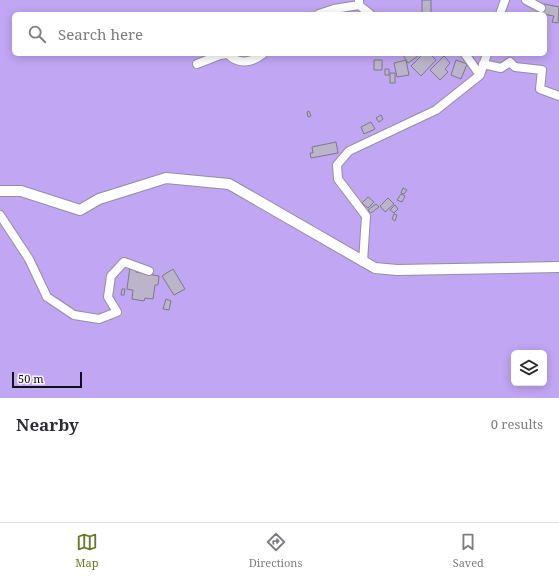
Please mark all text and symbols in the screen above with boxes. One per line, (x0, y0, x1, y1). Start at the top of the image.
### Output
search box (12, 12, 547, 56)
icon: search (26, 23, 48, 45)
text: Search here (58, 24, 143, 44)
map controls (511, 350, 547, 386)
button: layers (511, 350, 547, 386)
scale bar (12, 370, 82, 389)
text: 50 m (18, 371, 44, 386)
text: Nearby (16, 413, 79, 436)
text: 0 results (491, 415, 543, 433)
tab: Map (75, 531, 98, 570)
tab: Directions (249, 531, 302, 570)
tab: Saved (453, 531, 484, 570)

